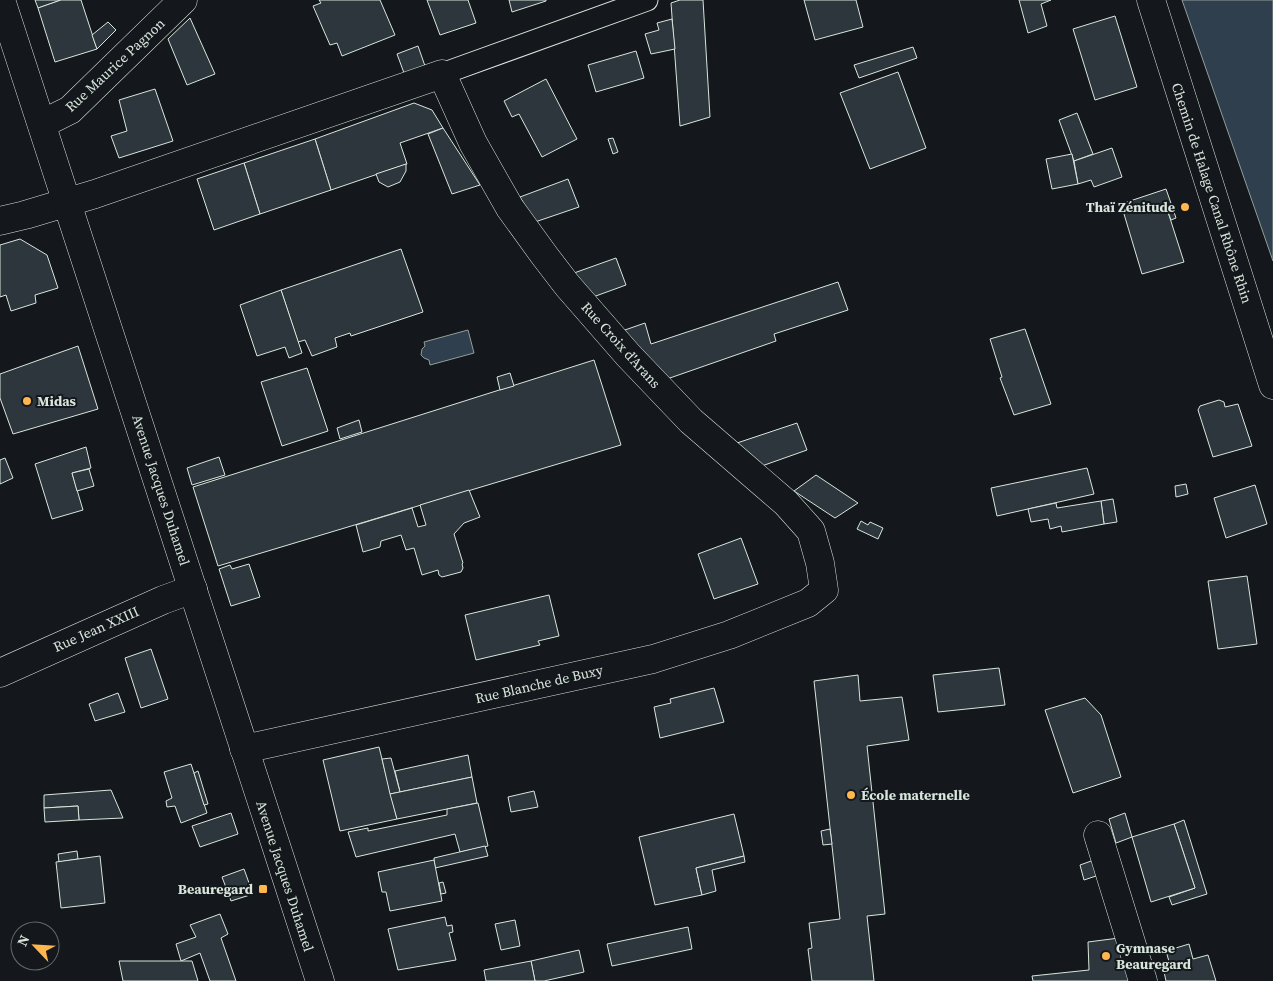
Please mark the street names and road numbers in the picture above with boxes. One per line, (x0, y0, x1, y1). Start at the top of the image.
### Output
street label: Rue Maurice Pagnon (61, 13, 170, 116)
street label: Chemin de Halage Canal Rhône Rhin (1167, 80, 1257, 306)
street label: Rue Croix d'Arans (577, 297, 665, 393)
street label: Avenue Jacques Duhamel (127, 412, 195, 568)
street label: Rue Jean XXIII (50, 601, 142, 657)
street label: Rue Blanche de Buxy (473, 659, 606, 708)
street label: Avenue Jacques Duhamel (251, 798, 319, 954)

